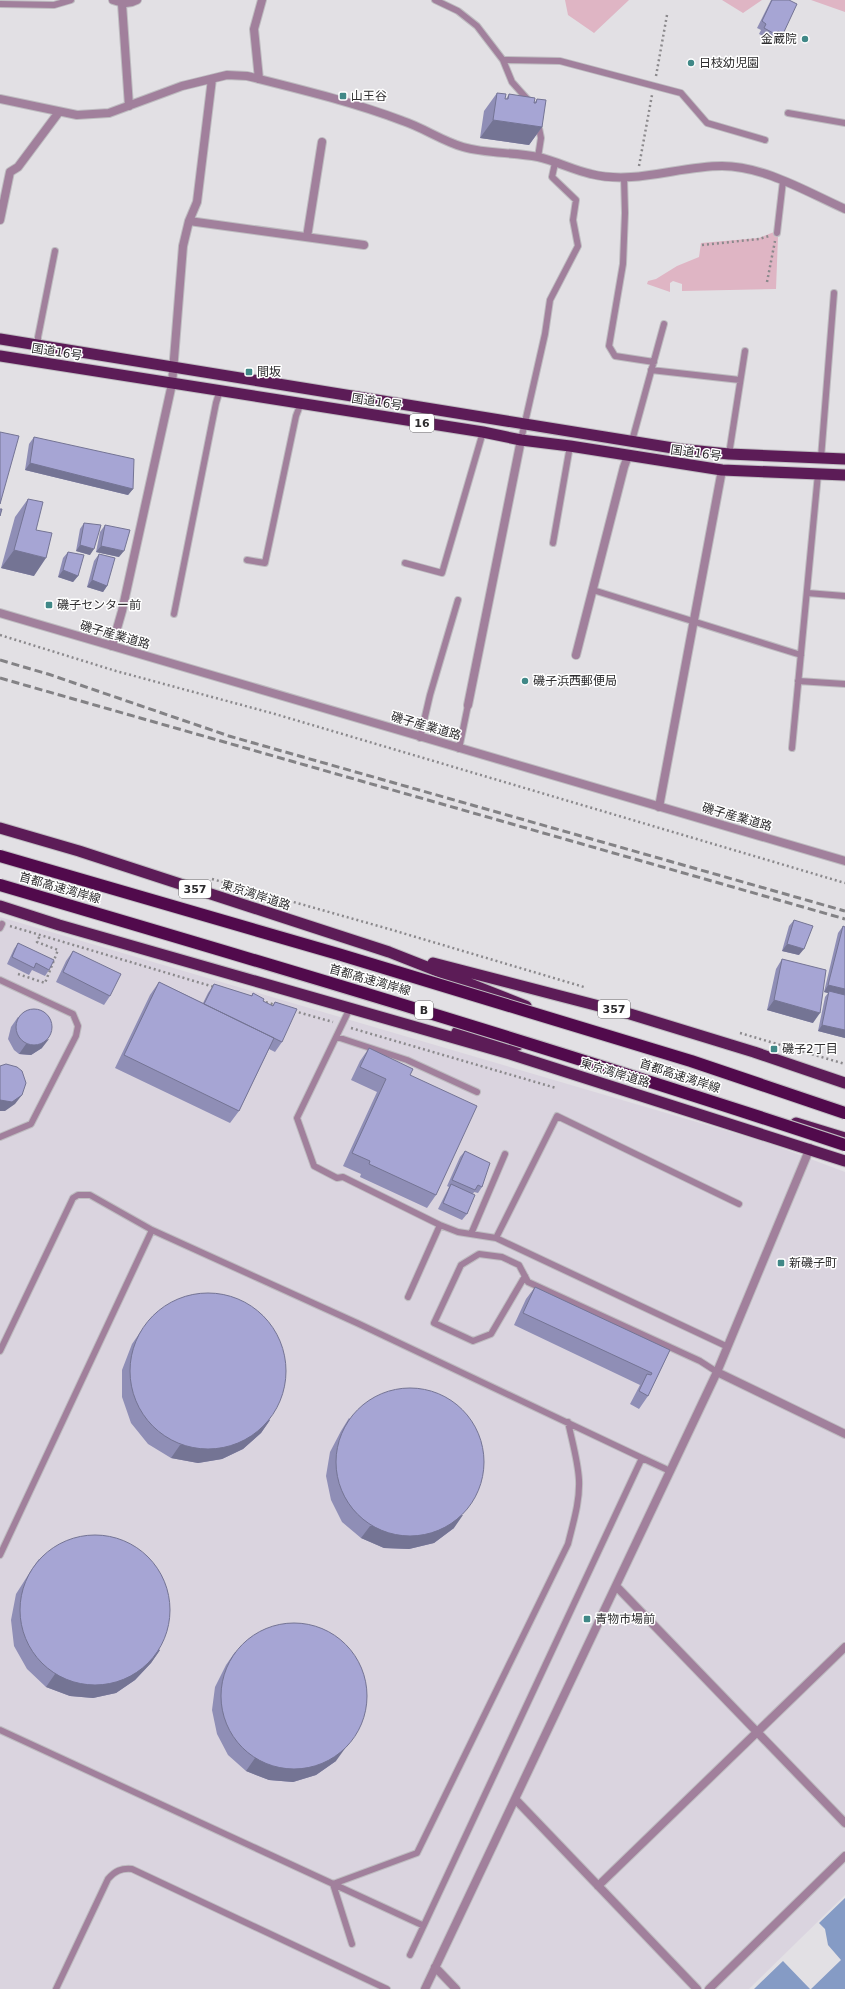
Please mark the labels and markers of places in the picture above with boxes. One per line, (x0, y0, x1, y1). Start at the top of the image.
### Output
place label: 金蔵院 (761, 32, 797, 46)
marker: 金蔵院 (800, 34, 810, 44)
place label: 日枝幼児園 (699, 56, 759, 70)
marker: 日枝幼児園 (686, 58, 696, 68)
place label: 山王谷 (351, 89, 387, 103)
marker: 山王谷 (338, 91, 348, 101)
place label: 間坂 (257, 365, 281, 379)
marker: 間坂 (244, 367, 254, 377)
place label: 磯子センター前 (57, 598, 141, 612)
marker: 磯子センター前 (44, 600, 54, 610)
place label: 磯子浜西郵便局 (533, 674, 617, 688)
marker: 磯子浜西郵便局 (520, 676, 530, 686)
place label: 磯子2丁目 (782, 1042, 838, 1056)
marker: 磯子2丁目 (769, 1044, 779, 1054)
place label: 新磯子町 (789, 1256, 837, 1270)
marker: 新磯子町 (776, 1258, 786, 1268)
place label: 青物市場前 (595, 1612, 655, 1626)
marker: 青物市場前 (582, 1614, 592, 1624)

